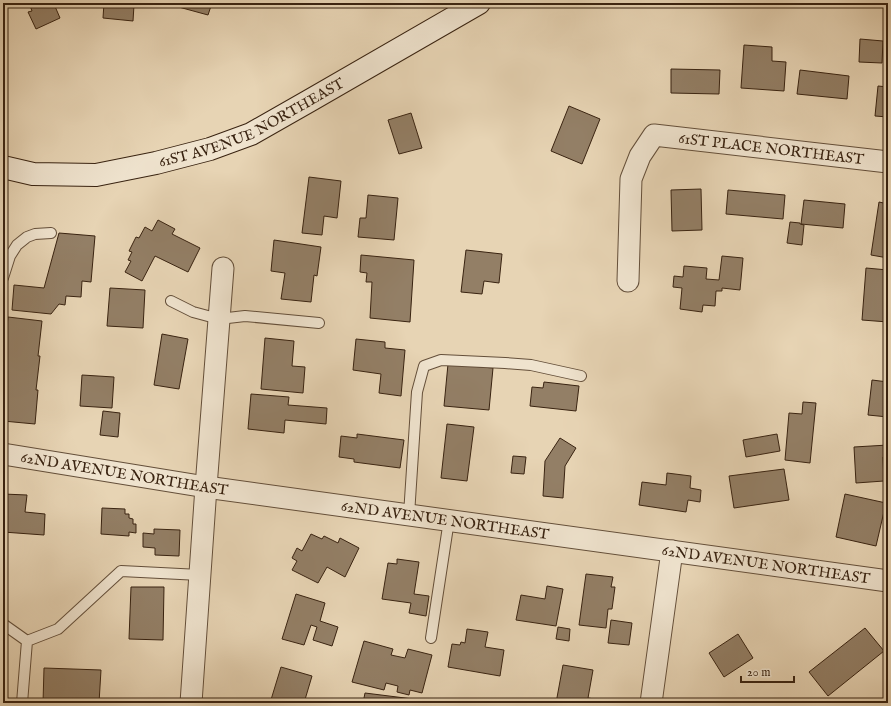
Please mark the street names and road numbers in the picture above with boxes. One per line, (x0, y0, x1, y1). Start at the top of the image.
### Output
street label: 61ST AVENUE NORTHEAST (157, 74, 348, 172)
street label: 61ST PLACE NORTHEAST (677, 129, 865, 169)
street label: 62ND AVENUE NORTHEAST (19, 448, 229, 500)
street label: 62ND AVENUE NORTHEAST (340, 497, 550, 544)
street label: 62ND AVENUE NORTHEAST (661, 541, 871, 588)

